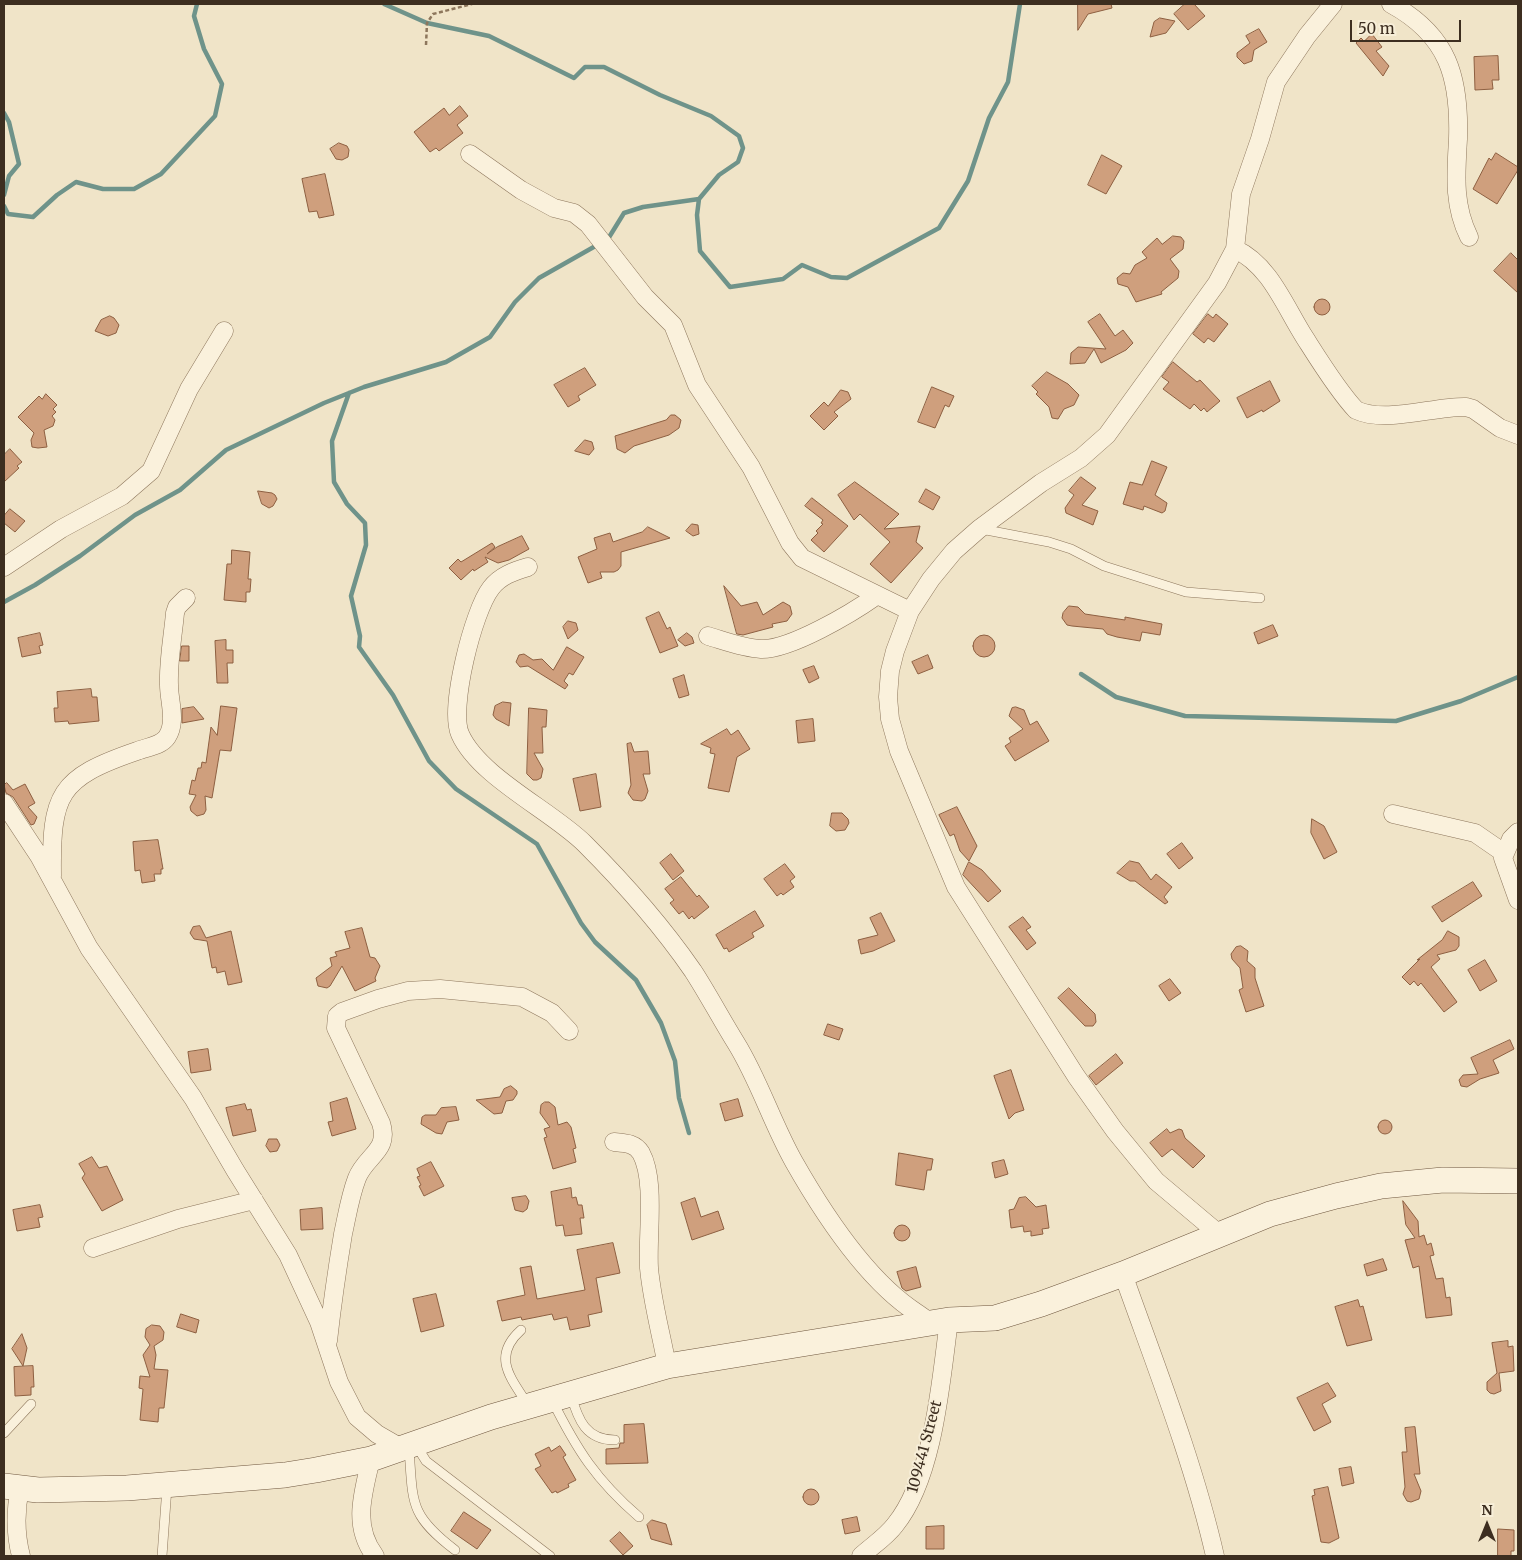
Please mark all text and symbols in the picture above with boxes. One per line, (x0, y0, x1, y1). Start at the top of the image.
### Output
scale bar (1352, 10, 1463, 42)
text: 50 m (1358, 19, 1395, 38)
street label: 109441 Street (904, 1399, 946, 1495)
north arrow (1462, 1500, 1512, 1550)
text: N (1481, 1501, 1493, 1519)

